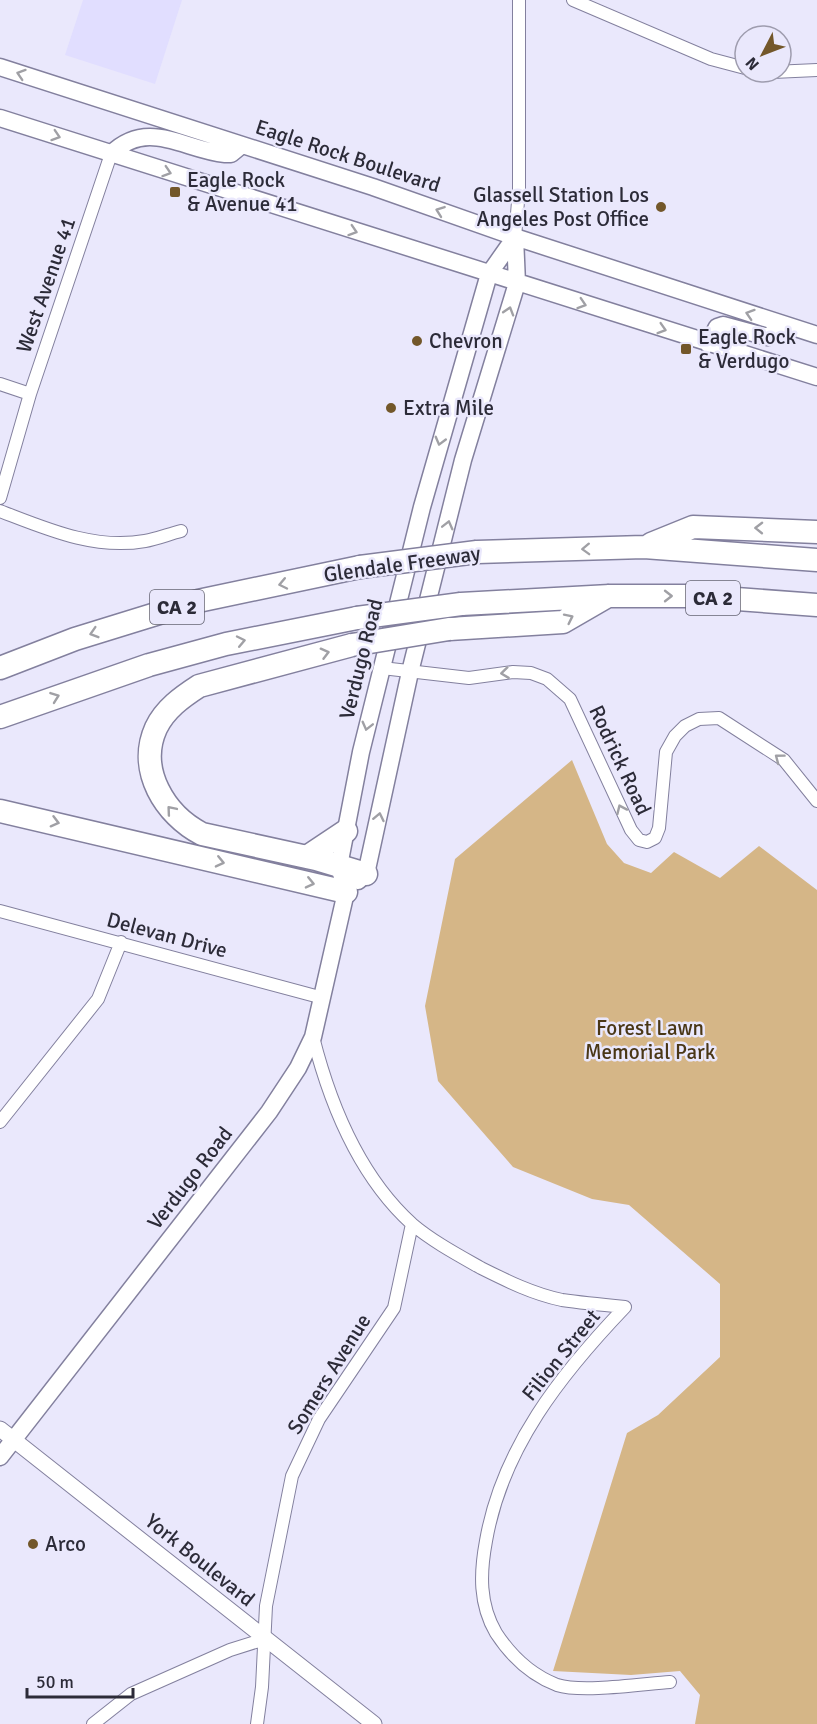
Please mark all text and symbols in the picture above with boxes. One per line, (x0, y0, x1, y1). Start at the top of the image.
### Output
north arrow (733, 24, 793, 84)
text: N (741, 53, 764, 74)
one-way arrow (16, 69, 27, 81)
street label: Eagle Rock Boulevard (252, 114, 444, 198)
one-way arrow (50, 129, 61, 141)
one-way arrow (161, 165, 172, 177)
place label: Eagle Rock & Avenue 41 (187, 167, 298, 217)
place label: Glassell Station Los Angeles Post Office (473, 182, 649, 232)
marker: Eagle Rock & Avenue 41 (168, 185, 182, 199)
marker: Glassell Station Los Angeles Post Office (654, 200, 668, 214)
one-way arrow (435, 205, 445, 218)
street label: West Avenue 41 (11, 214, 81, 356)
one-way arrow (347, 224, 358, 236)
one-way arrow (576, 296, 587, 309)
one-way arrow (502, 306, 514, 317)
one-way arrow (745, 308, 756, 321)
one-way arrow (656, 322, 667, 334)
place label: Eagle Rock & Verdugo (698, 324, 797, 374)
place label: Chevron (429, 328, 503, 354)
marker: Chevron (410, 334, 424, 348)
marker: Eagle Rock & Verdugo (679, 342, 693, 356)
place label: Extra Mile (403, 395, 494, 421)
marker: Extra Mile (384, 401, 398, 415)
one-way arrow (435, 435, 447, 445)
one-way arrow (441, 520, 454, 530)
one-way arrow (754, 522, 763, 535)
street label: Glendale Freeway (322, 540, 482, 588)
one-way arrow (582, 543, 591, 555)
one-way arrow (278, 576, 288, 589)
road number: CA 2 (686, 581, 740, 615)
road number: CA 2 (150, 590, 204, 624)
one-way arrow (664, 590, 673, 602)
street label: Verdugo Road (333, 596, 389, 722)
one-way arrow (563, 613, 574, 625)
one-way arrow (89, 626, 100, 638)
one-way arrow (236, 635, 246, 648)
one-way arrow (320, 647, 330, 660)
one-way arrow (500, 666, 510, 679)
one-way arrow (49, 692, 60, 705)
street label: Rodrick Road (583, 701, 657, 819)
one-way arrow (361, 721, 374, 731)
one-way arrow (774, 754, 785, 765)
one-way arrow (617, 804, 629, 815)
one-way arrow (168, 806, 179, 817)
one-way arrow (371, 812, 384, 822)
one-way arrow (50, 815, 60, 828)
one-way arrow (214, 855, 224, 868)
one-way arrow (304, 876, 314, 889)
street label: Delevan Drive (104, 906, 230, 964)
park label: Forest Lawn Memorial Park (585, 1015, 716, 1065)
street label: Verdugo Road (142, 1121, 238, 1235)
street label: Filion Street (516, 1304, 606, 1406)
street label: Somers Avenue (282, 1309, 376, 1439)
street label: York Boulevard (140, 1508, 260, 1612)
place label: Arco (45, 1531, 86, 1557)
marker: Arco (26, 1537, 40, 1551)
scale bar (27, 1661, 134, 1699)
text: 50 m (36, 1671, 74, 1693)

